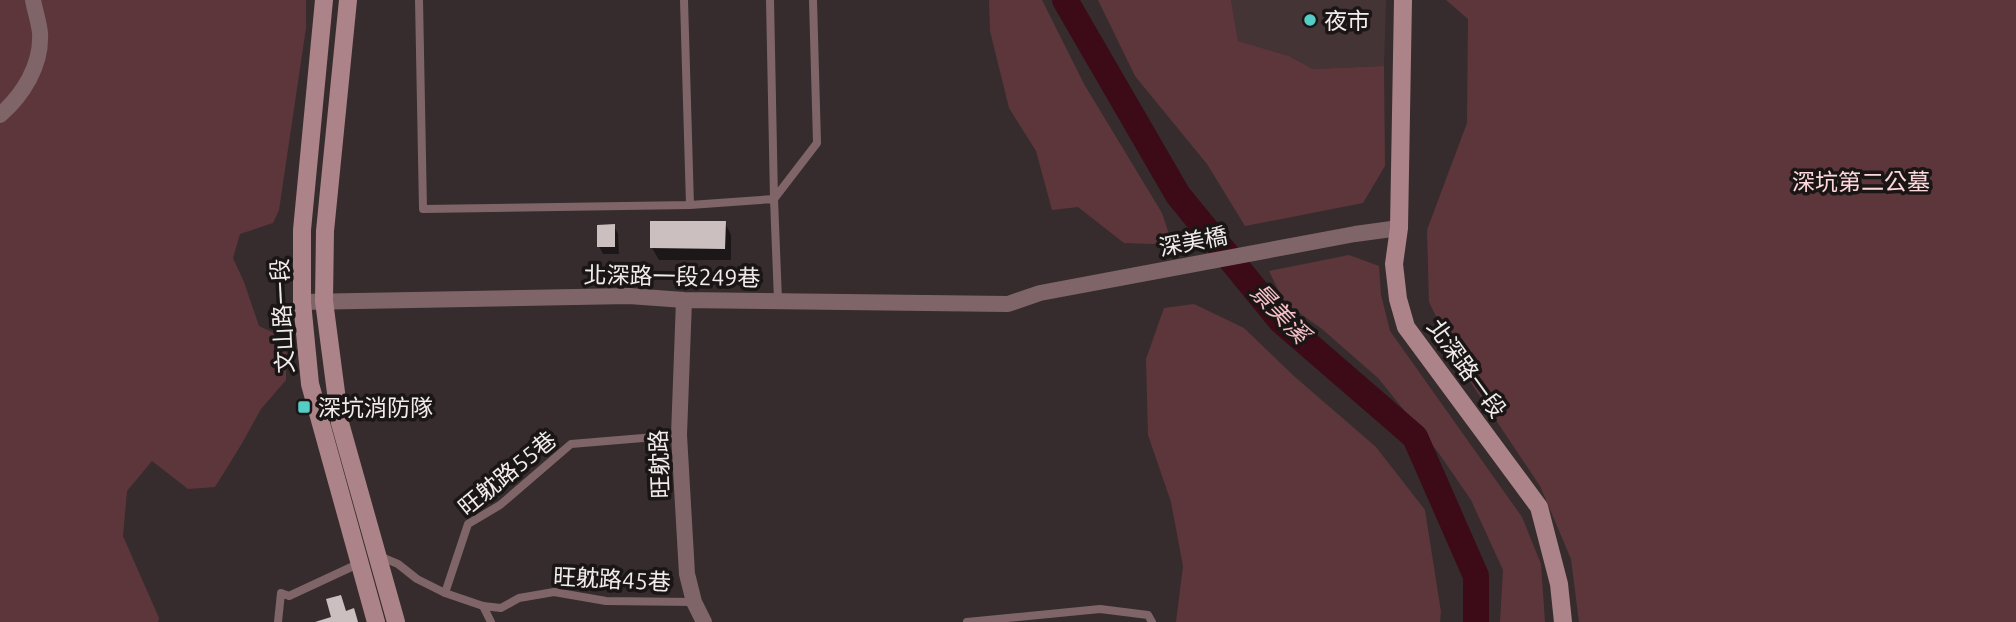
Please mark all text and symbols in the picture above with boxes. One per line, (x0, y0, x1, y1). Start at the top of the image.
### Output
place label: 夜市 (1324, 8, 1370, 33)
marker: 夜市 (1302, 12, 1318, 28)
park label: 深坑第二公墓 (1792, 169, 1930, 194)
street label: 深美橋 (1157, 222, 1229, 260)
street label: 文山路一段 (267, 258, 297, 374)
street label: 北深路一段249巷 (583, 262, 761, 290)
water label: 景美溪 (1245, 278, 1317, 350)
street label: 北深路一段 (1423, 314, 1511, 422)
place label: 深坑消防隊 (318, 395, 433, 420)
marker: 深坑消防隊 (296, 399, 312, 415)
street label: 旺躭路55巷 (453, 426, 561, 520)
street label: 旺躭路 (645, 429, 673, 499)
street label: 旺躭路45巷 (552, 563, 672, 595)

